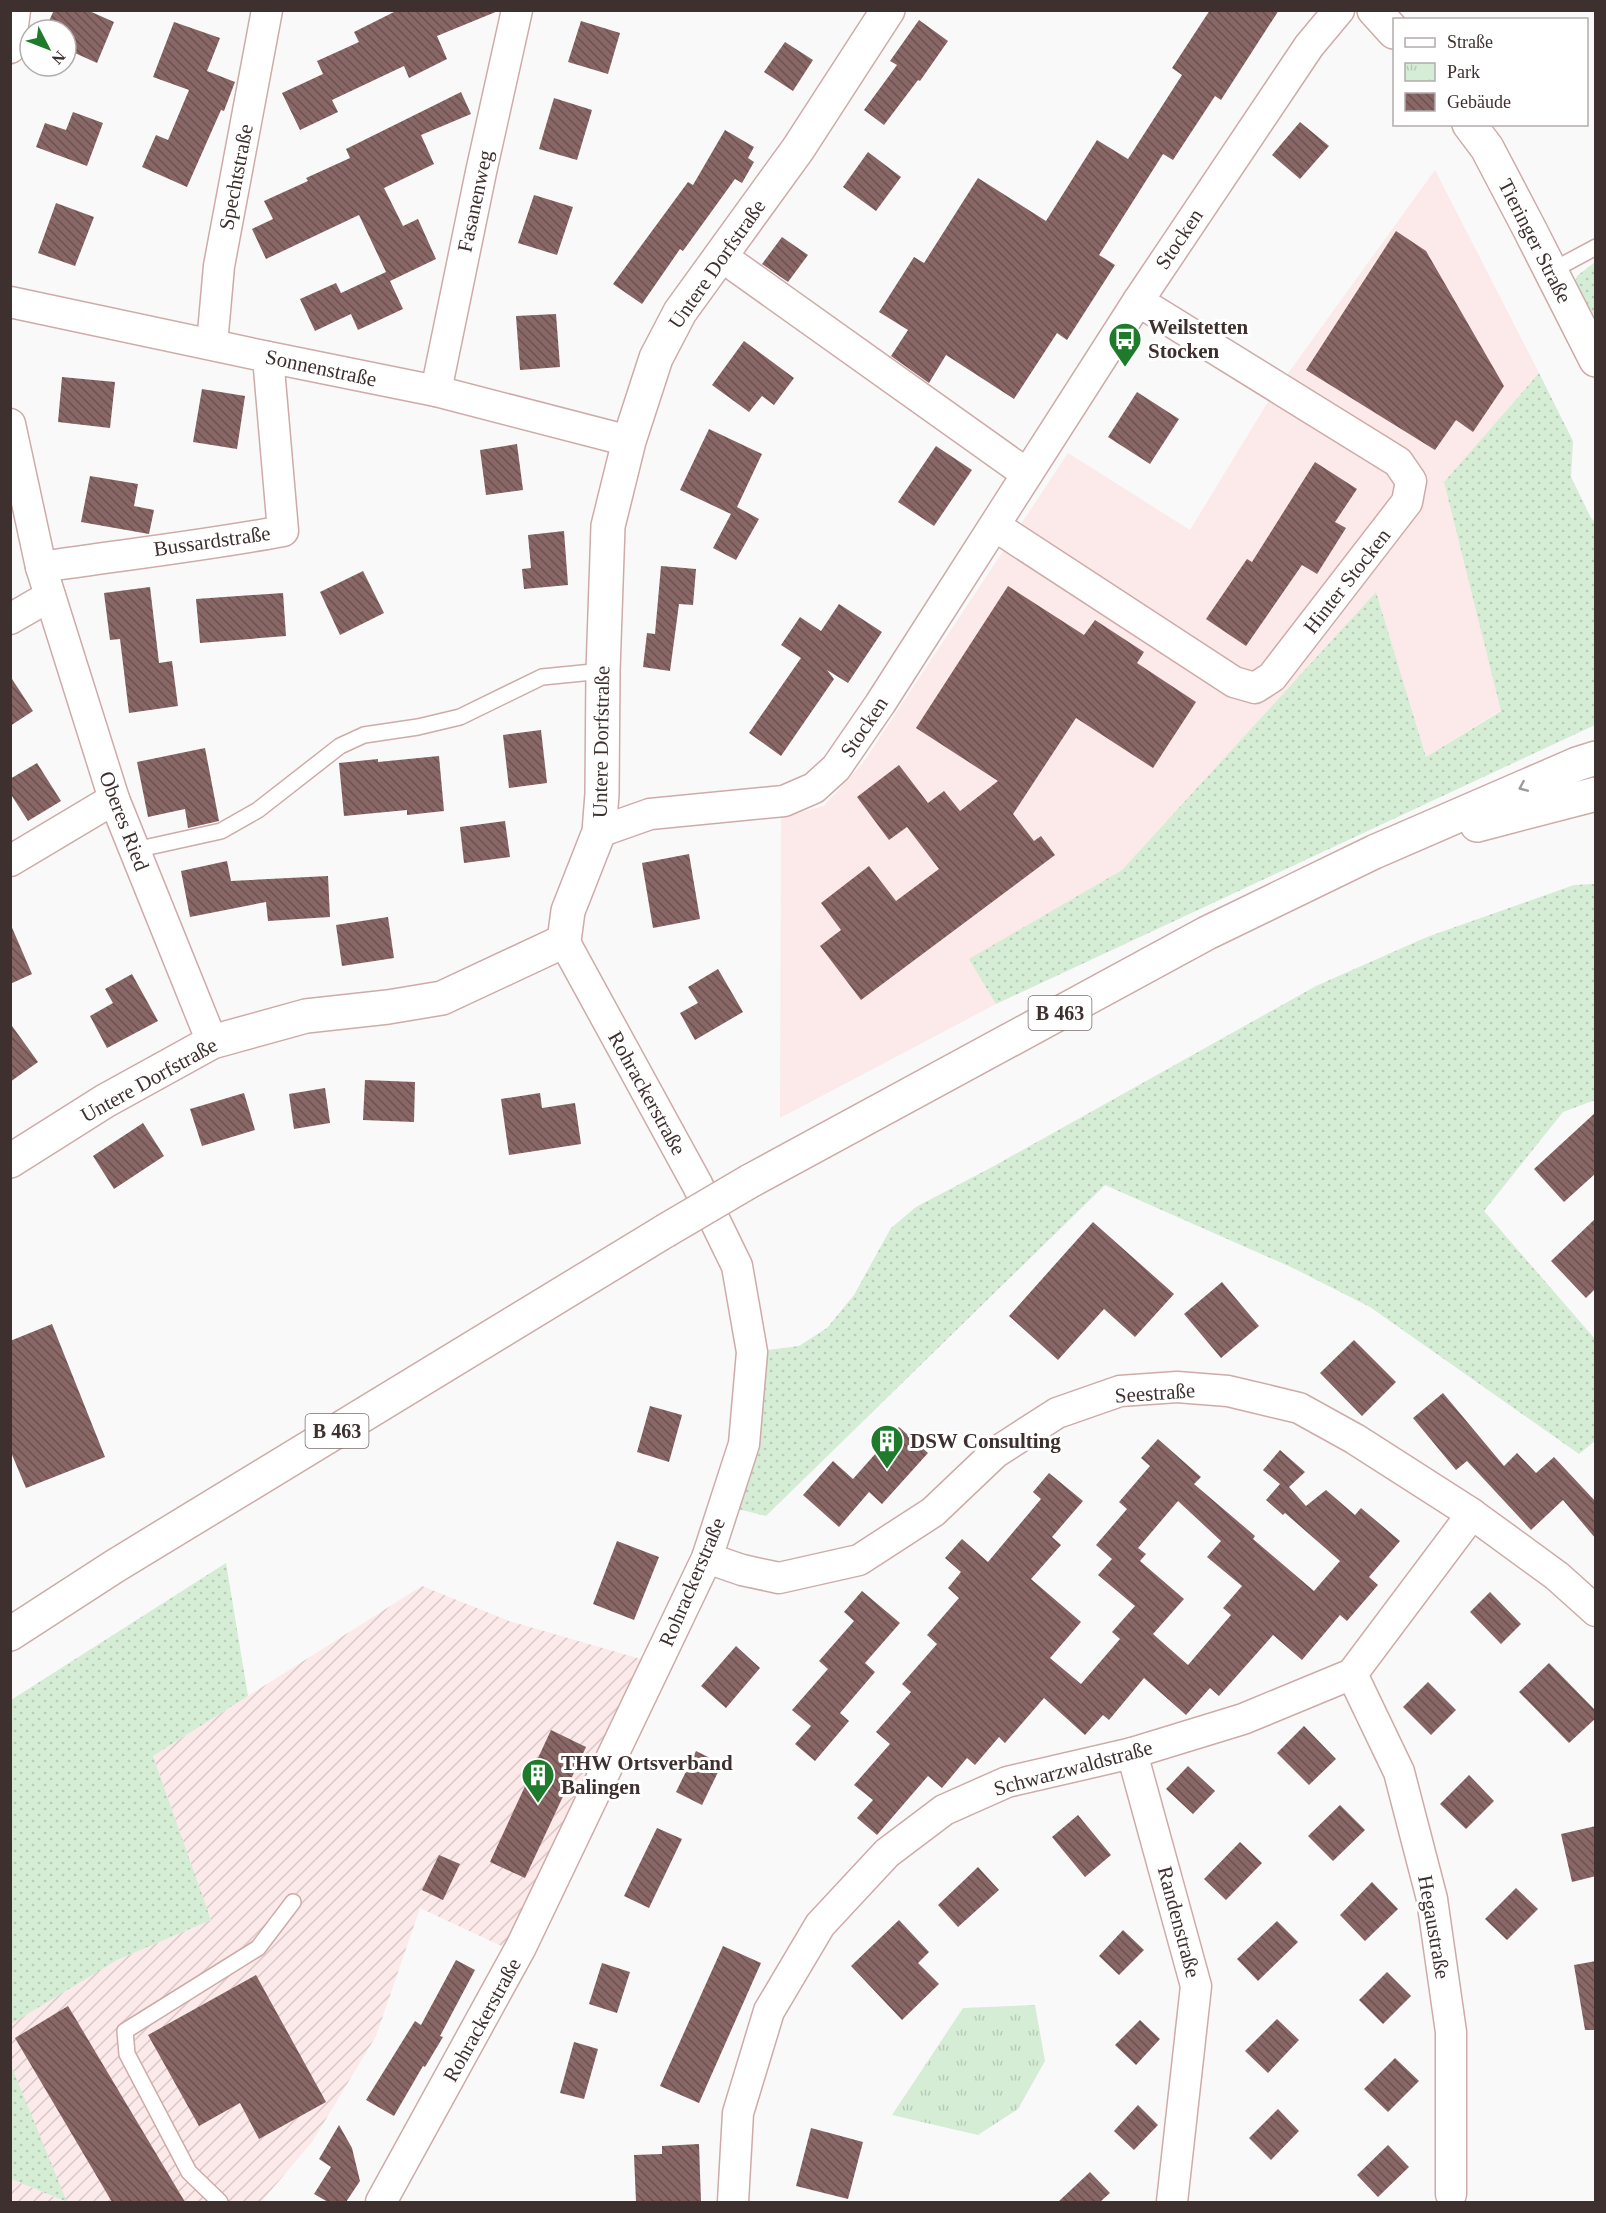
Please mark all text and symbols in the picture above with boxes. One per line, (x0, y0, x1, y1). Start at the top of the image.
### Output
north arrow (18, 18, 78, 78)
legend (1393, 18, 1588, 126)
text: Straße (1447, 32, 1493, 52)
text: N (48, 48, 69, 68)
text: Park (1447, 62, 1480, 82)
text: Gebäude (1447, 92, 1511, 112)
street label: Spechtstraße (214, 122, 258, 232)
street label: Fasanenweg (452, 147, 498, 254)
street label: Tieringer Straße (1493, 175, 1577, 307)
street label: Untere Dorfstraße (664, 195, 770, 333)
street label: Stocken (1150, 204, 1208, 274)
place label: Weilstetten Stocken (1148, 315, 1249, 363)
bus stop icon: Weilstetten Stocken (1107, 321, 1143, 368)
street label: Sonnenstraße (263, 344, 379, 392)
street label: Bussardstraße (152, 521, 272, 561)
street label: Hinter Stocken (1299, 523, 1396, 638)
street label: Untere Dorfstraße (588, 666, 614, 818)
street label: Stocken (835, 692, 893, 762)
street label: Oberes Ried (94, 768, 154, 874)
one-way arrow (1519, 780, 1530, 792)
road number: B 463 (1028, 996, 1092, 1030)
street label: Rohrackerstraße (603, 1027, 691, 1159)
street label: Untere Dorfstraße (77, 1033, 221, 1127)
street label: Seestraße (1114, 1378, 1196, 1408)
road number: B 463 (306, 1414, 368, 1448)
building icon: DSW Consulting (869, 1423, 905, 1470)
place label: DSW Consulting (910, 1429, 1061, 1453)
street label: Rohrackerstraße (654, 1514, 730, 1650)
street label: Schwarzwaldstraße (991, 1735, 1155, 1801)
place label: THW Ortsverband Balingen (561, 1751, 733, 1799)
building icon: THW Ortsverband Balingen (520, 1757, 556, 1804)
street label: Randenstraße (1153, 1864, 1205, 1980)
street label: Hegaustraße (1413, 1873, 1455, 1981)
street label: Rohrackerstraße (438, 1954, 526, 2086)

